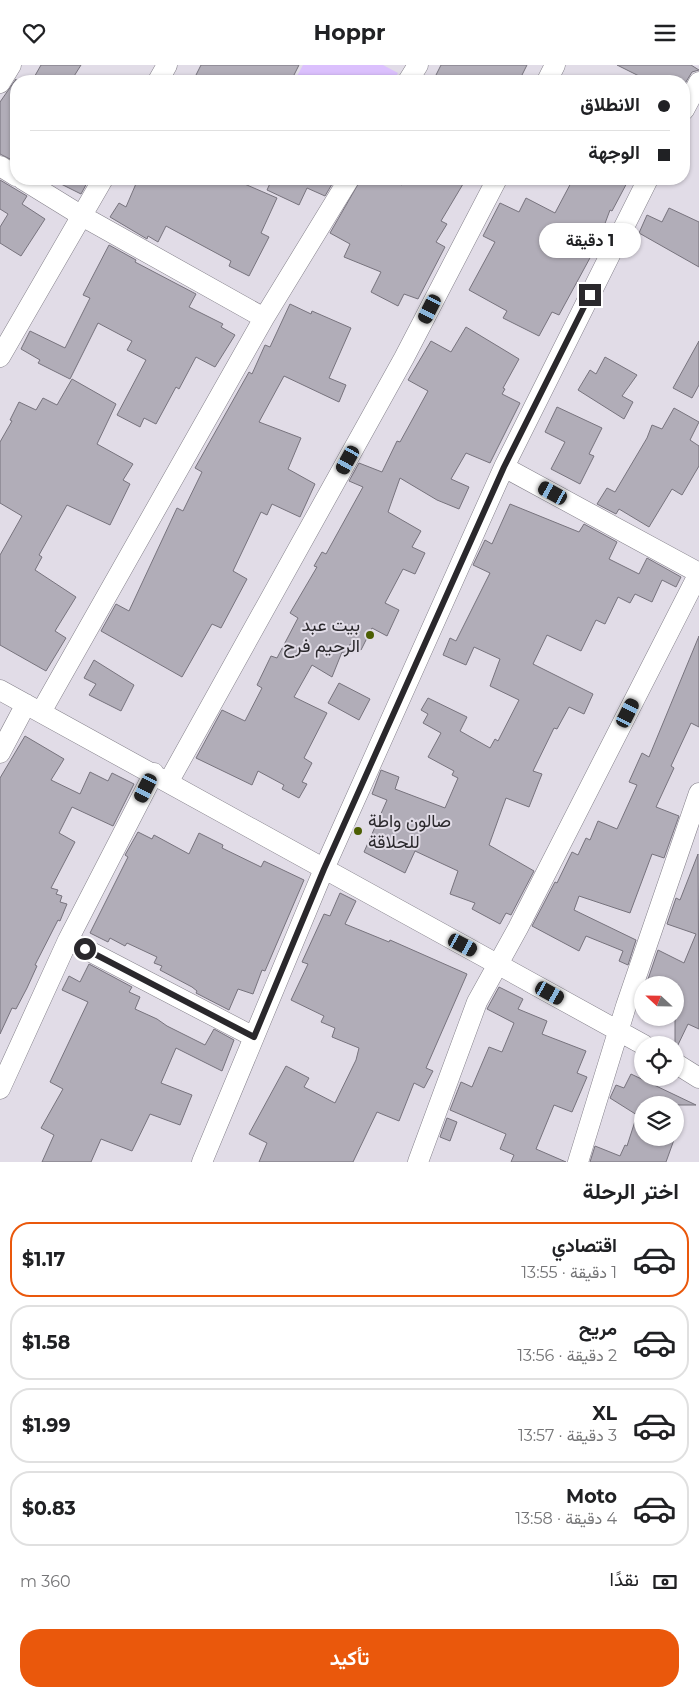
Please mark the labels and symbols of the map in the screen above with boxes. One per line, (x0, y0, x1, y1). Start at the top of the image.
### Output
callout: 1 دقيقة (539, 223, 641, 257)
route end (579, 284, 601, 306)
car (416, 292, 443, 326)
car (334, 443, 361, 477)
car (536, 479, 569, 507)
place label: بيت عبد الرحيم فرح (283, 614, 360, 658)
marker: بيت عبد الرحيم فرح (364, 629, 376, 641)
car (614, 696, 641, 730)
car (132, 771, 159, 805)
place label: صالون واطة للحلاقة (368, 810, 451, 853)
marker: صالون واطة للحلاقة (352, 825, 364, 837)
car (446, 931, 479, 959)
route start (74, 938, 96, 960)
north arrow (634, 976, 684, 1026)
car (533, 979, 566, 1007)

